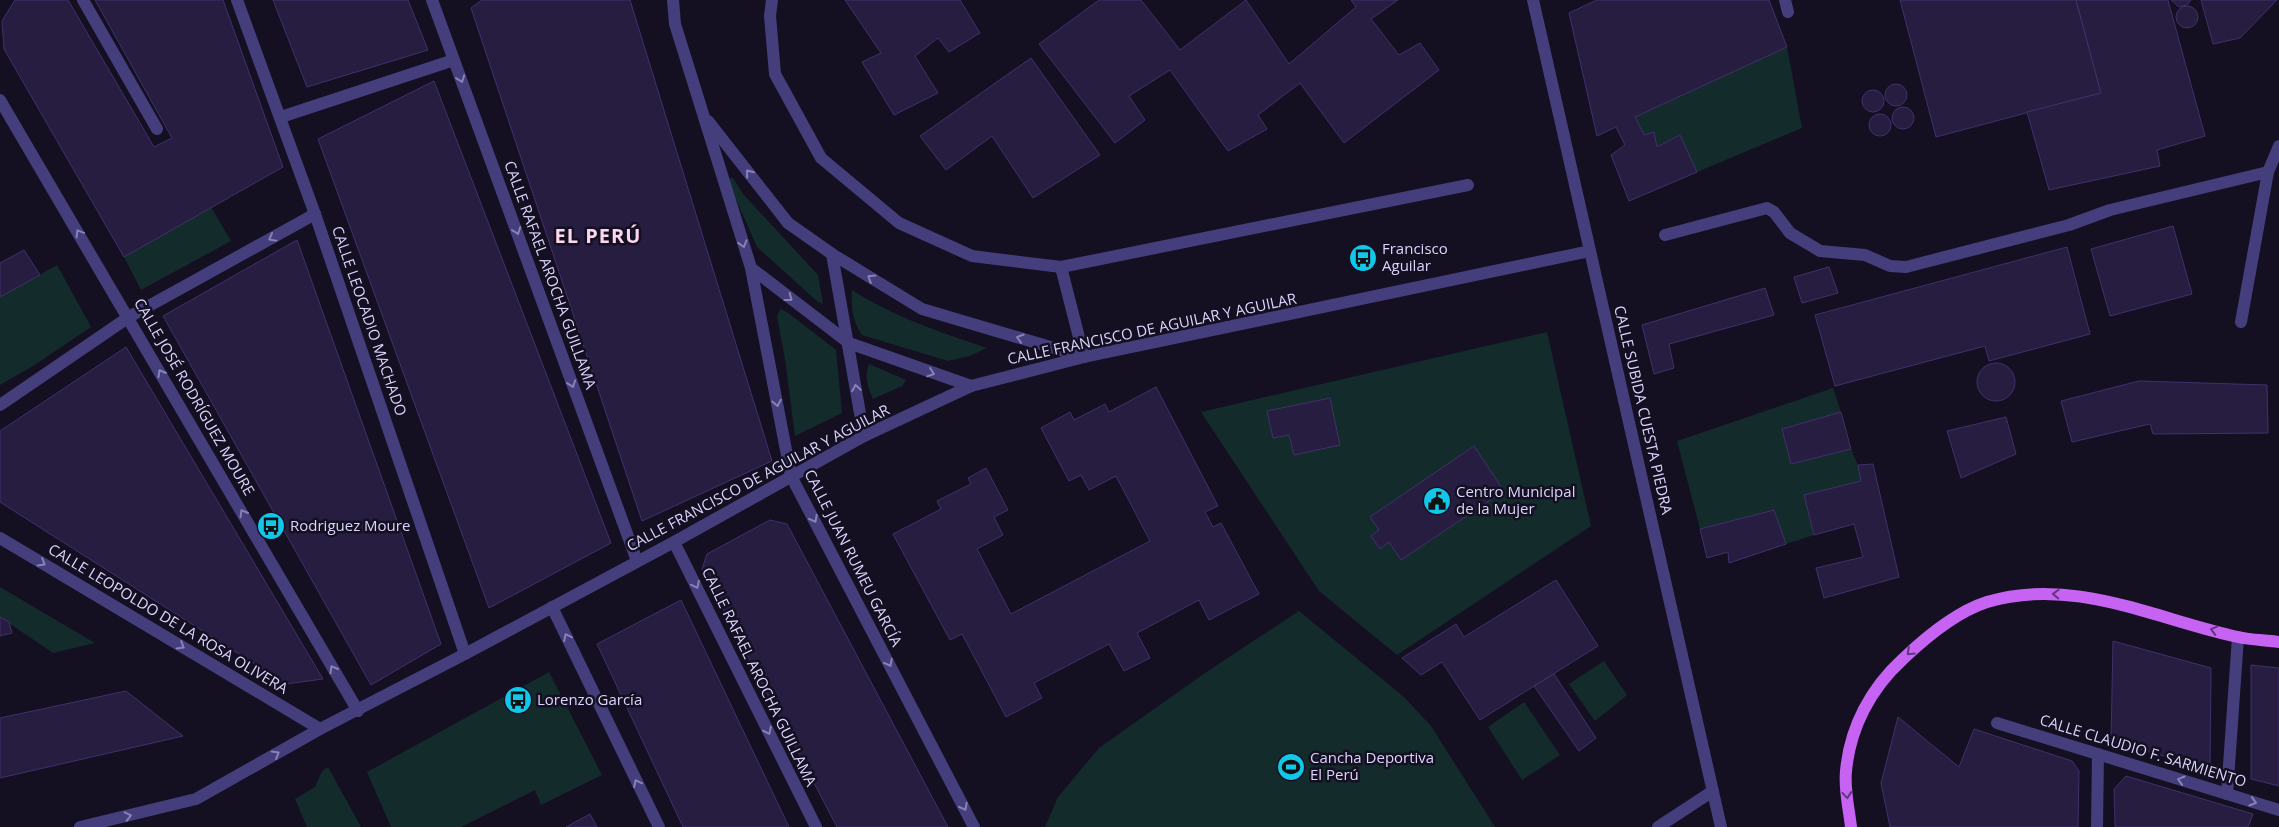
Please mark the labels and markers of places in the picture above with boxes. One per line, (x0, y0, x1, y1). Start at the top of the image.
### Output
place label: Francisco Aguilar (1382, 238, 1448, 275)
bus stop icon: Francisco Aguilar (1348, 243, 1378, 273)
place label: Centro Municipal de la Mujer (1456, 481, 1575, 518)
public building icon: Centro Municipal de la Mujer (1422, 486, 1452, 516)
bus stop icon: Rodriguez Moure (256, 511, 286, 541)
place label: Rodriguez Moure (290, 515, 410, 535)
bus stop icon: Lorenzo García (503, 685, 533, 715)
place label: Lorenzo García (537, 689, 642, 709)
place label: Cancha Deportiva El Perú (1310, 747, 1434, 784)
sports icon: Cancha Deportiva El Perú (1276, 752, 1306, 782)

